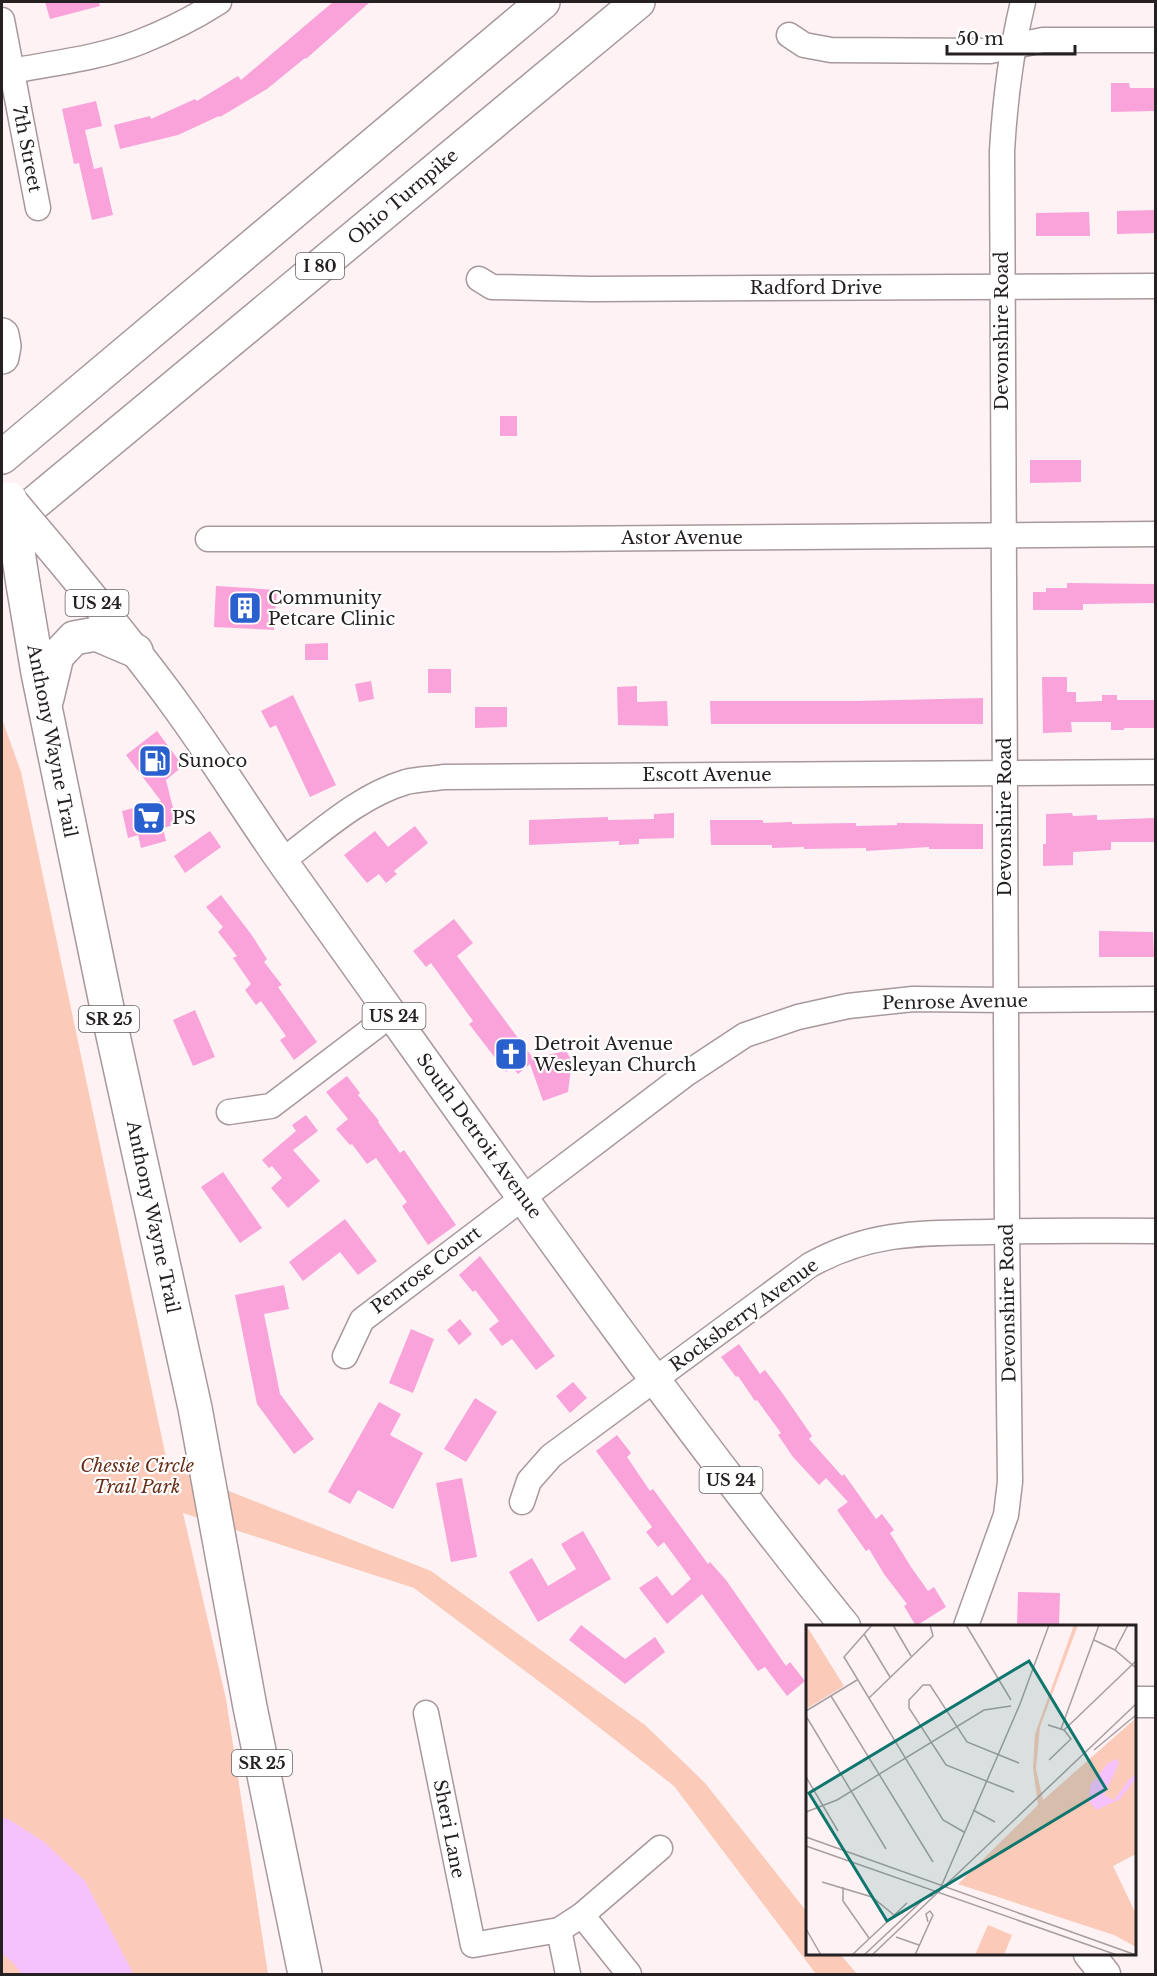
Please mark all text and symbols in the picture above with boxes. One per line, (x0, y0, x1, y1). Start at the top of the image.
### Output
scale bar (947, 18, 1074, 56)
text: 50 m (956, 28, 1004, 50)
street label: 7th Street (8, 104, 46, 194)
street label: Ohio Turnpike (343, 144, 463, 250)
street label: Devonshire Road (991, 251, 1013, 411)
road number: I 80 (296, 253, 344, 279)
street label: Radford Drive (750, 277, 882, 299)
street label: Astor Avenue (620, 527, 743, 549)
place label: Community Petcare Clinic (268, 587, 395, 630)
road number: US 24 (66, 590, 128, 616)
building icon: Community Petcare Clinic (227, 590, 263, 626)
street label: Anthony Wayne Trail (22, 642, 82, 840)
street label: Devonshire Road (994, 737, 1016, 897)
fuel station icon: Sunoco (137, 743, 173, 779)
place label: Sunoco (178, 750, 247, 772)
street label: Escott Avenue (642, 764, 772, 786)
supermarket icon: PS (131, 800, 167, 836)
place label: PS (172, 807, 196, 829)
street label: Penrose Avenue (882, 990, 1028, 1014)
road number: US 24 (362, 1003, 426, 1029)
road number: SR 25 (79, 1006, 139, 1032)
place label: Detroit Avenue Wesleyan Church (533, 1033, 696, 1076)
church icon: Detroit Avenue Wesleyan Church (493, 1036, 529, 1072)
street label: South Detroit Avenue (412, 1049, 546, 1223)
street label: Anthony Wayne Trail (122, 1118, 184, 1315)
street label: Penrose Court (367, 1221, 485, 1319)
street label: Devonshire Road (996, 1223, 1020, 1383)
street label: Rocksberry Avenue (666, 1254, 822, 1376)
park label: Chessie Circle Trail Park (80, 1455, 194, 1498)
road number: US 24 (700, 1467, 762, 1493)
inset map (806, 1625, 1136, 1955)
road number: SR 25 (232, 1750, 292, 1776)
street label: Sheri Lane (429, 1778, 469, 1880)

